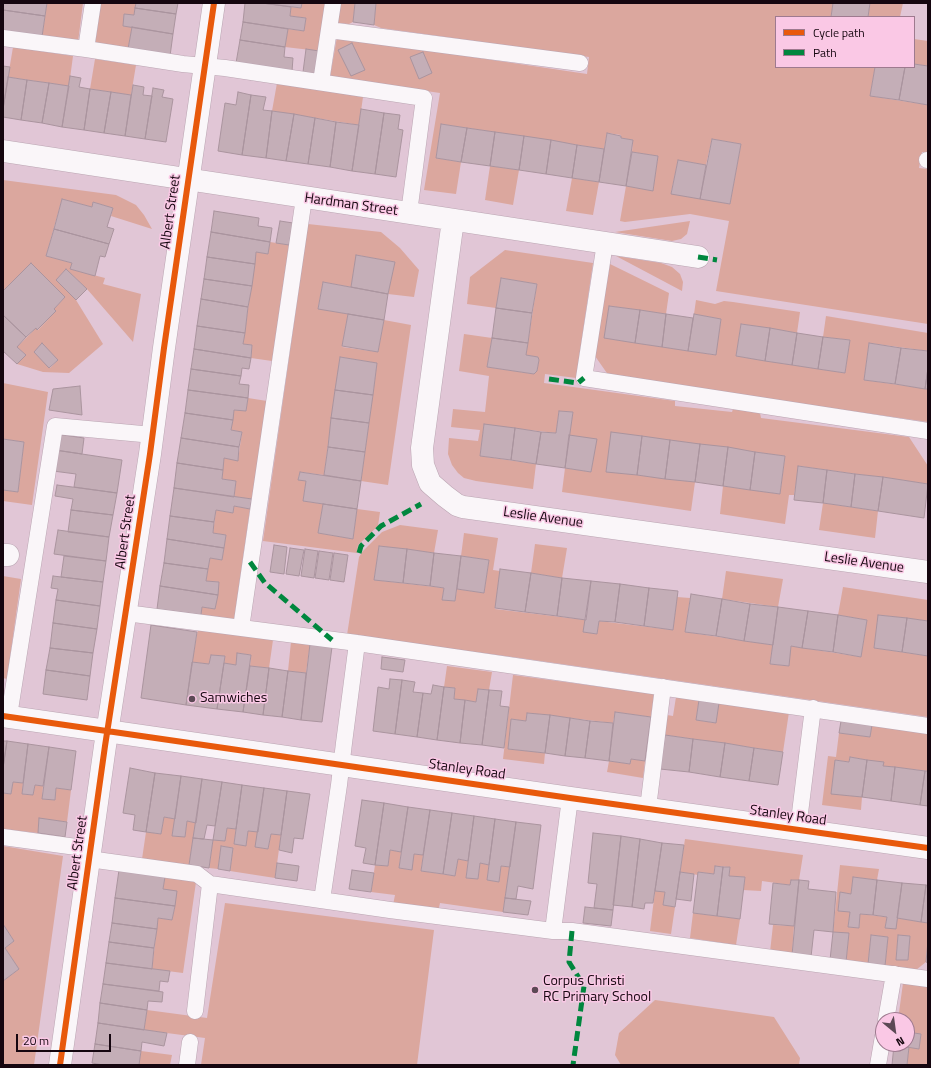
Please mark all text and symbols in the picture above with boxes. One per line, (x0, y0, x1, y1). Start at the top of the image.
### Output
legend (775, 16, 915, 68)
text: Cycle path (813, 23, 865, 42)
text: Path (813, 43, 837, 62)
street label: Albert Street (157, 174, 185, 250)
street label: Hardman Street (303, 190, 399, 220)
street label: Albert Street (112, 494, 140, 570)
street label: Leslie Avenue (502, 504, 584, 532)
street label: Leslie Avenue (823, 549, 905, 577)
place label: Samwiches (200, 691, 267, 707)
marker: Samwiches (187, 694, 197, 704)
street label: Stanley Road (428, 756, 506, 784)
street label: Stanley Road (749, 802, 827, 830)
street label: Albert Street (64, 815, 92, 891)
place label: Corpus Christi RC Primary School (543, 974, 651, 1006)
marker: Corpus Christi RC Primary School (530, 985, 540, 995)
north arrow (875, 1012, 915, 1052)
scale bar (18, 1026, 113, 1052)
text: 20 m (23, 1031, 49, 1050)
text: N (893, 1033, 908, 1050)

